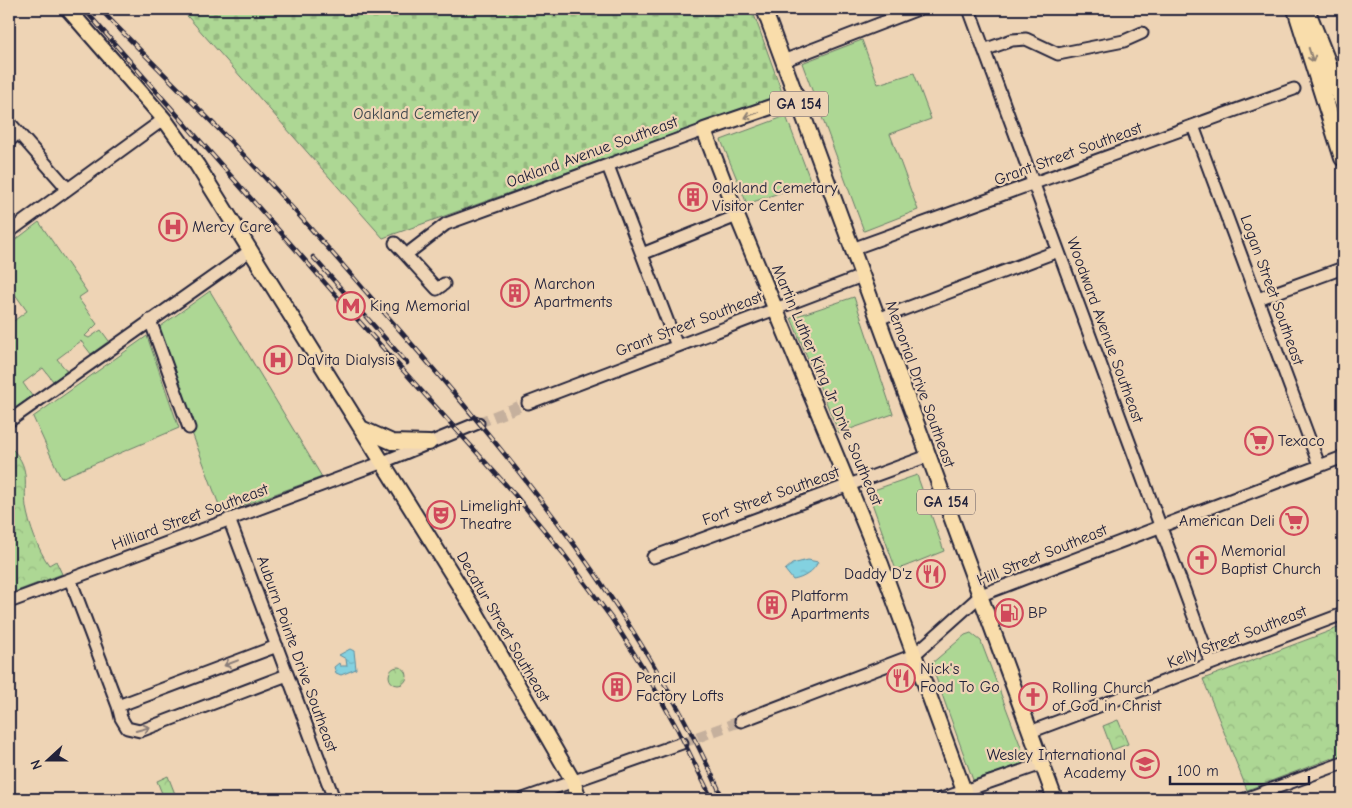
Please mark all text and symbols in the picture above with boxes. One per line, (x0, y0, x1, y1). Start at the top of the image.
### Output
one-way arrow (1306, 47, 1316, 63)
road number: GA 154 (770, 92, 828, 116)
park label: Oakland Cemetery (353, 105, 480, 123)
one-way arrow (744, 111, 759, 120)
street label: Oakland Avenue Southeast (504, 112, 680, 191)
street label: Grant Street Southeast (992, 119, 1145, 189)
place label: Oakland Cemetary Visitor Center (712, 179, 839, 215)
building icon: Oakland Cemetary Visitor Center (678, 182, 708, 212)
hospital icon: Mercy Care (158, 212, 188, 242)
street label: Logan Street Southeast (1236, 212, 1308, 368)
place label: Mercy Care (192, 218, 272, 236)
street label: Woodward Avenue Southeast (1063, 235, 1147, 426)
street label: Martin Luther King Jr Drive Southeast (768, 262, 886, 508)
place label: Marchon Apartments (534, 275, 613, 311)
building icon: Marchon Apartments (500, 278, 530, 308)
street label: Grant Street Southeast (613, 287, 765, 360)
metro station icon: King Memorial (336, 291, 366, 321)
place label: King Memorial (370, 297, 470, 315)
street label: Memorial Drive Southeast (881, 298, 959, 470)
hospital icon: DaVita Dialysis (263, 345, 293, 375)
place label: DaVita Dialysis (297, 351, 395, 369)
supermarket icon: Texaco (1244, 426, 1274, 456)
place label: Texaco (1278, 432, 1325, 450)
street label: Fort Street Southeast (700, 463, 842, 529)
street label: Hilliard Street Southeast (109, 480, 271, 554)
road number: GA 154 (917, 490, 975, 514)
place label: Limelight Theatre (460, 497, 522, 533)
theatre icon: Limelight Theatre (426, 500, 456, 530)
supermarket icon: American Deli (1279, 506, 1309, 536)
place label: American Deli (1179, 512, 1275, 530)
street label: Hill Street Southeast (974, 520, 1110, 589)
place label: Memorial Baptist Church (1221, 542, 1321, 578)
church icon: Memorial Baptist Church (1187, 545, 1217, 575)
street label: Decatur Street Southeast (453, 549, 554, 705)
street label: Auburn Pointe Drive Southeast (253, 553, 341, 755)
restaurant icon: Daddy D'z (916, 559, 946, 589)
place label: Daddy D'z (844, 565, 912, 583)
place label: Platform Apartments (791, 587, 870, 623)
building icon: Platform Apartments (757, 590, 787, 620)
fuel station icon: BP (994, 598, 1024, 628)
street label: Kelly Street Southeast (1165, 602, 1310, 672)
place label: BP (1028, 604, 1047, 622)
one-way arrow (224, 659, 239, 669)
place label: Nick's Food To Go (920, 660, 1000, 696)
restaurant icon: Nick's Food To Go (886, 663, 916, 693)
place label: Pencil Factory Lofts (636, 669, 724, 705)
building icon: Pencil Factory Lofts (602, 672, 632, 702)
place label: Rolling Church of God in Christ (1052, 679, 1162, 715)
church icon: Rolling Church of God in Christ (1018, 682, 1048, 712)
one-way arrow (134, 724, 150, 733)
north arrow (22, 736, 72, 786)
place label: Wesley International Academy (987, 746, 1127, 782)
school or university icon: Wesley International Academy (1130, 749, 1160, 779)
scale bar (1170, 753, 1308, 785)
text: N (27, 757, 46, 772)
text: 100 m (1177, 762, 1219, 780)

